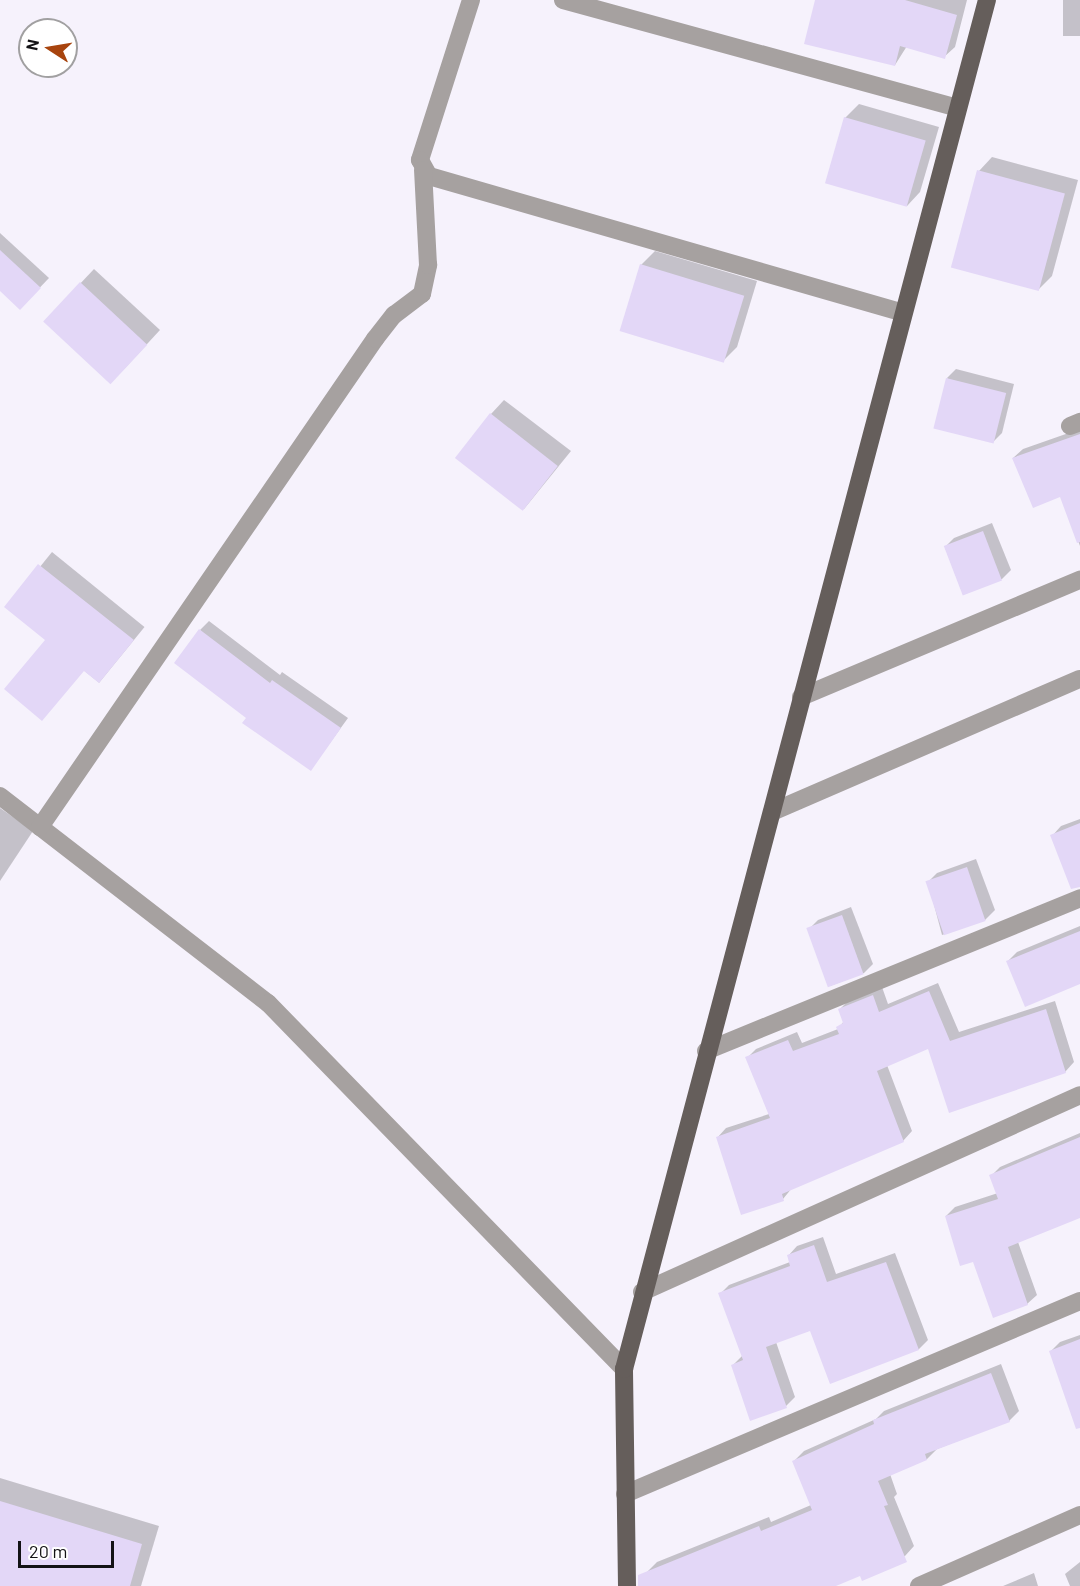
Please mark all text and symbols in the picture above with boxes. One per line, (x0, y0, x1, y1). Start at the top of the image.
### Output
north arrow (18, 18, 78, 78)
text: N (21, 37, 42, 52)
scale bar (21, 1529, 117, 1567)
text: 20 m (29, 1540, 67, 1562)

